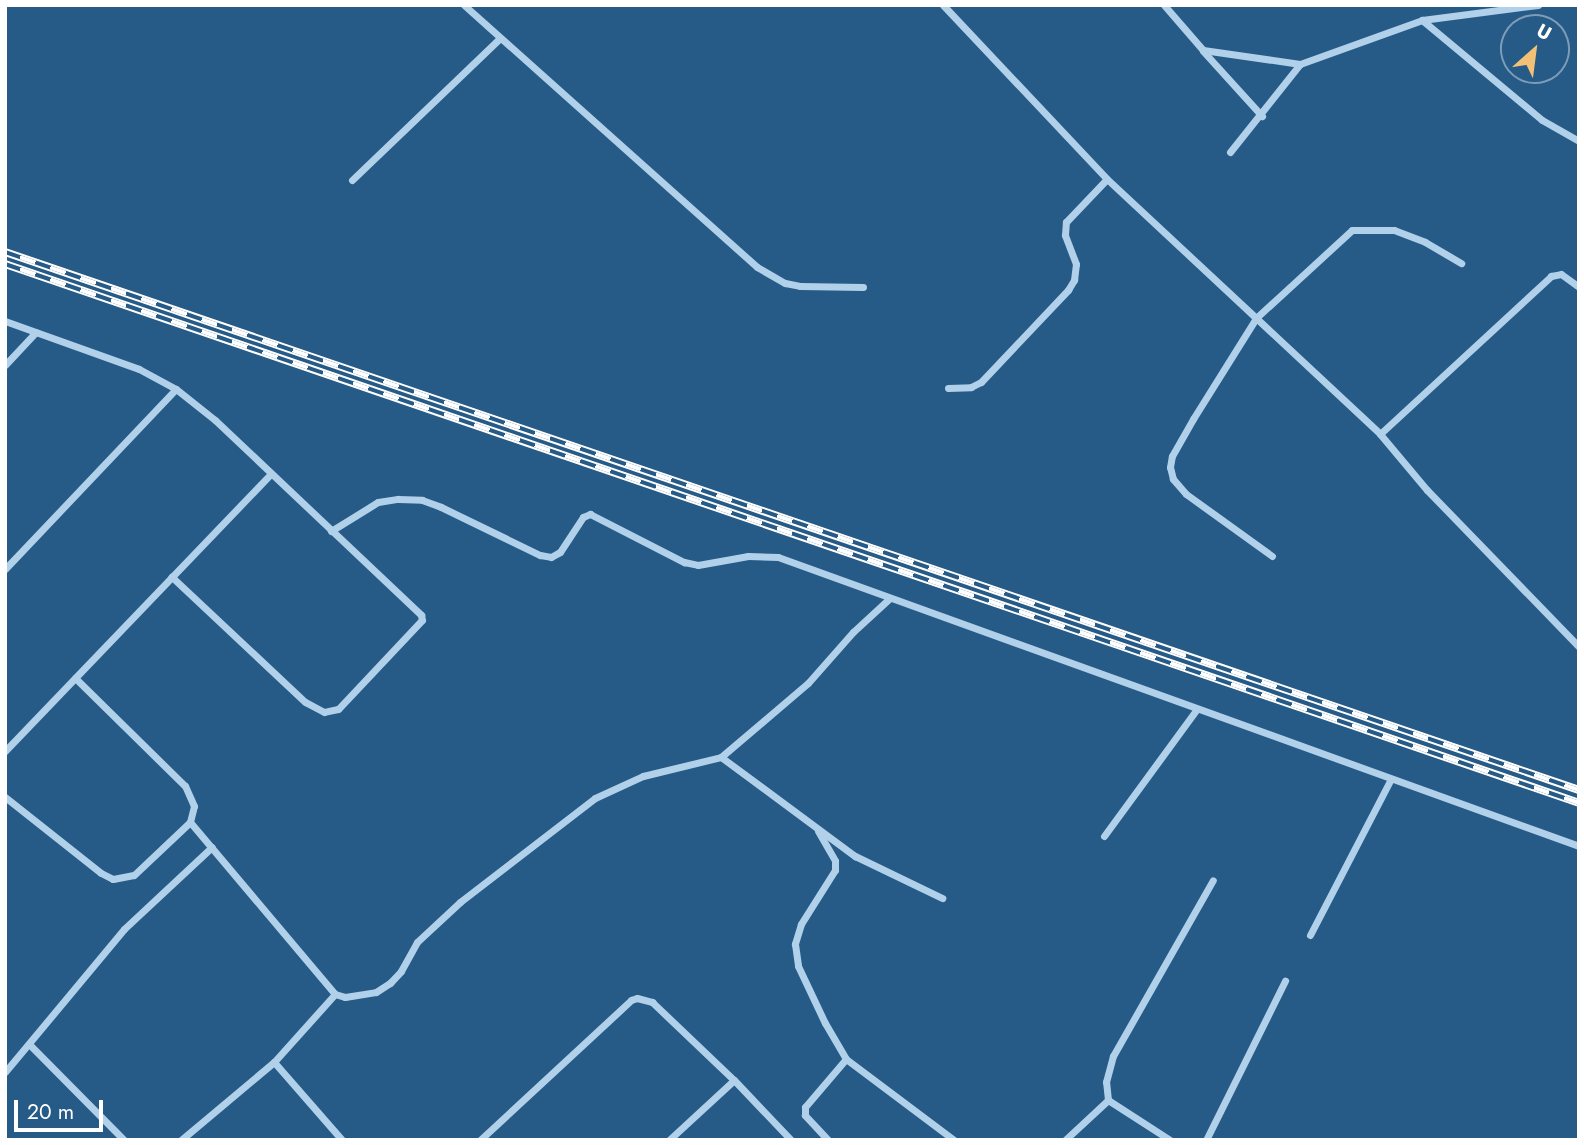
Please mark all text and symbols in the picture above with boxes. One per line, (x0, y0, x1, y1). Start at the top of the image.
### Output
north arrow (1500, 14, 1570, 84)
text: U (1532, 17, 1556, 47)
scale bar (18, 1086, 107, 1130)
text: 20 m (27, 1097, 74, 1127)

